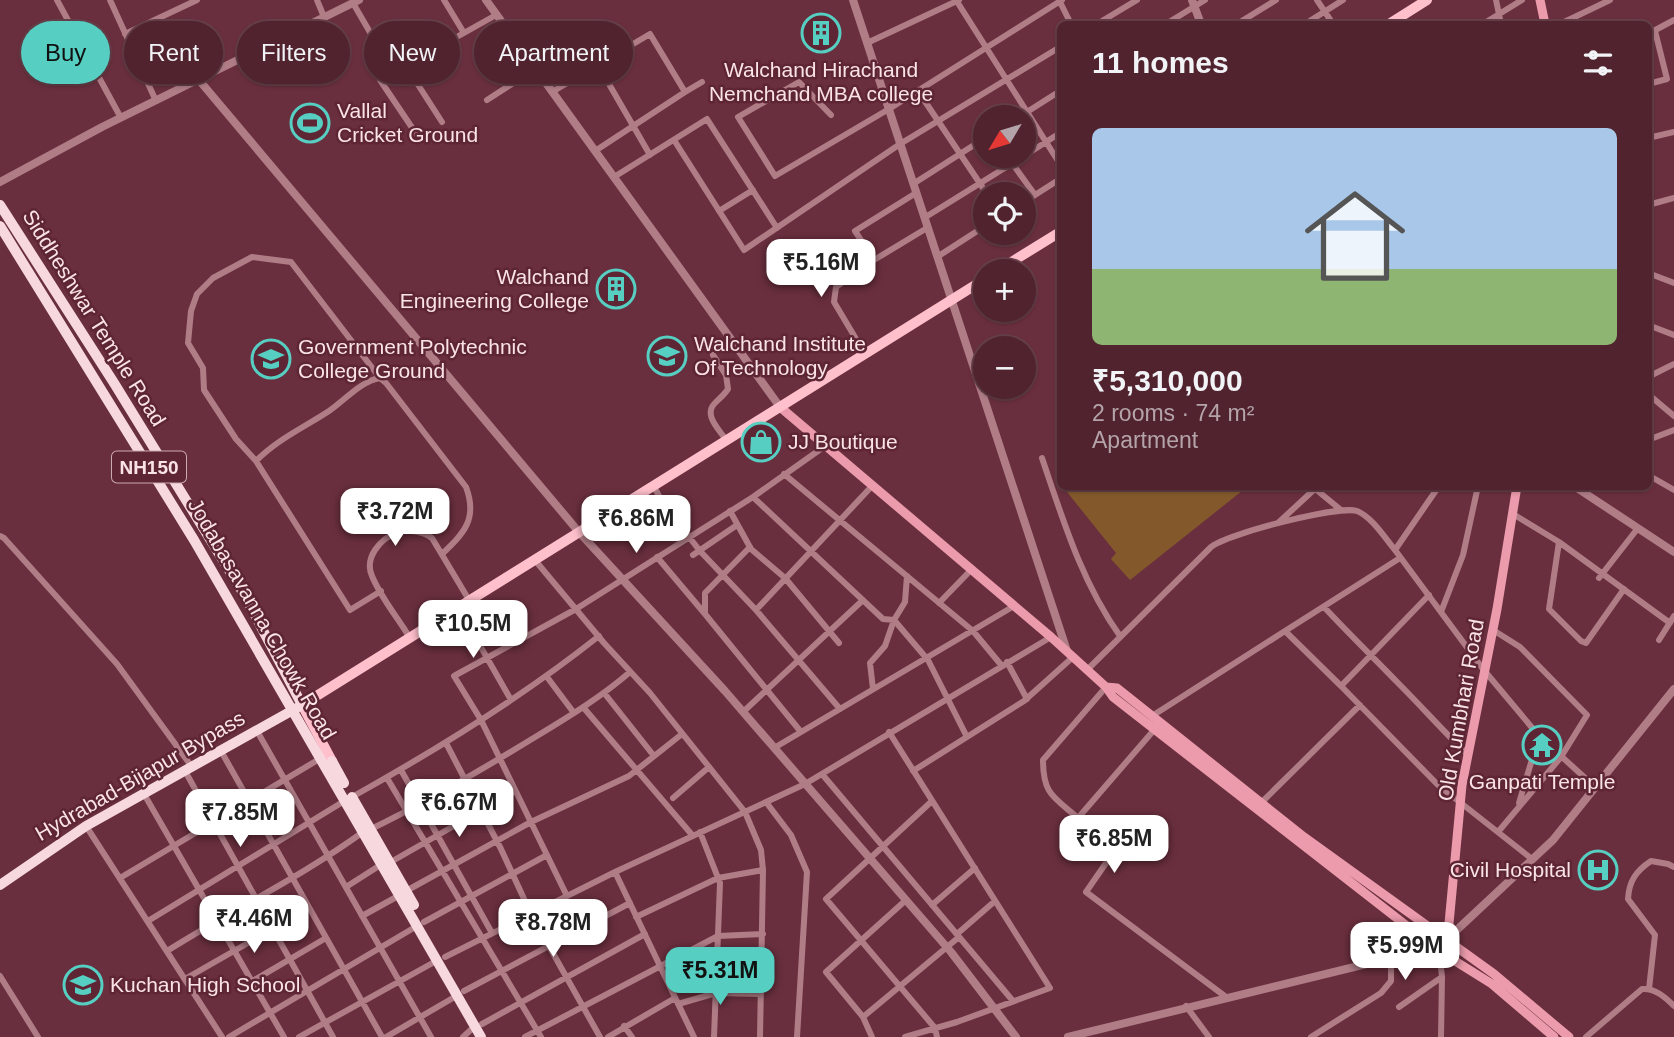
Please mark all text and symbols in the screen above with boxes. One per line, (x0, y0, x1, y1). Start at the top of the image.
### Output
building icon: Walchand Hirachand Nemchand MBA college (800, 12, 842, 54)
chip: Buy (21, 21, 110, 84)
chip: Rent (124, 21, 223, 84)
chip: Filters (237, 21, 350, 84)
chip: New (364, 21, 460, 84)
chip: Apartment (474, 21, 633, 84)
icon: filters (1579, 44, 1617, 82)
text: 11 homes (1092, 46, 1229, 79)
place label: Walchand Hirachand Nemchand MBA college (709, 58, 933, 105)
place label: Vallal Cricket Ground (337, 99, 478, 146)
sports icon: Vallal Cricket Ground (289, 102, 331, 144)
north arrow (973, 105, 1036, 168)
map controls (973, 105, 1036, 399)
icon: home (1292, 173, 1418, 299)
button: locate (973, 182, 1036, 245)
street label: Siddheshwar Temple Road (18, 205, 171, 430)
pin: ₹5.16M (764, 240, 878, 299)
text: ₹5.16M (782, 249, 860, 275)
button: + (973, 259, 1036, 322)
place label: Walchand Engineering College (400, 265, 589, 312)
building icon: Walchand Engineering College (595, 268, 637, 310)
place label: Walchand Institute Of Technology (694, 332, 866, 379)
place label: Government Polytechnic College Ground (298, 335, 527, 382)
school or university icon: Walchand Institute Of Technology (646, 335, 688, 377)
button: − (973, 336, 1036, 399)
school or university icon: Government Polytechnic College Ground (250, 338, 292, 380)
text: ₹5,310,000 (1092, 364, 1243, 397)
text: 2 rooms · 74 m² (1092, 400, 1254, 426)
shop icon: JJ Boutique (740, 421, 782, 463)
text: Apartment (1092, 427, 1198, 453)
place label: JJ Boutique (788, 430, 898, 453)
road number: NH150 (112, 452, 186, 482)
pin: ₹3.72M (338, 489, 452, 548)
street label: Jodabasavanna Chowk Road (184, 494, 341, 743)
pin: ₹6.86M (579, 496, 693, 555)
text: ₹3.72M (356, 498, 434, 524)
text: ₹6.86M (597, 505, 675, 531)
pin: ₹10.5M (416, 600, 530, 660)
text: ₹10.5M (434, 610, 512, 636)
street label: Old Kumbhari Road (1433, 617, 1488, 803)
street label: Hydrabad-Bijapur Bypass (31, 706, 249, 845)
temple icon: Ganpati Temple (1521, 724, 1563, 766)
place label: Ganpati Temple (1469, 770, 1615, 793)
pin: ₹6.67M (402, 780, 516, 839)
text: ₹6.67M (420, 789, 498, 815)
pin: ₹7.85M (183, 790, 297, 849)
text: ₹7.85M (201, 799, 279, 825)
pin: ₹6.85M (1057, 816, 1171, 875)
text: ₹6.85M (1075, 825, 1153, 851)
hospital icon: Civil Hospital (1577, 849, 1619, 891)
place label: Civil Hospital (1450, 858, 1571, 881)
pin: ₹4.46M (197, 895, 311, 955)
pin: ₹8.78M (496, 900, 610, 959)
text: ₹4.46M (215, 905, 293, 931)
text: ₹8.78M (514, 909, 592, 935)
pin: ₹5.99M (1348, 922, 1462, 982)
text: ₹5.99M (1366, 932, 1444, 958)
pin: ₹5.31M (663, 948, 777, 1007)
text: ₹5.31M (681, 957, 759, 983)
school or university icon: Kuchan High School (62, 964, 104, 1006)
place label: Kuchan High School (110, 973, 300, 996)

